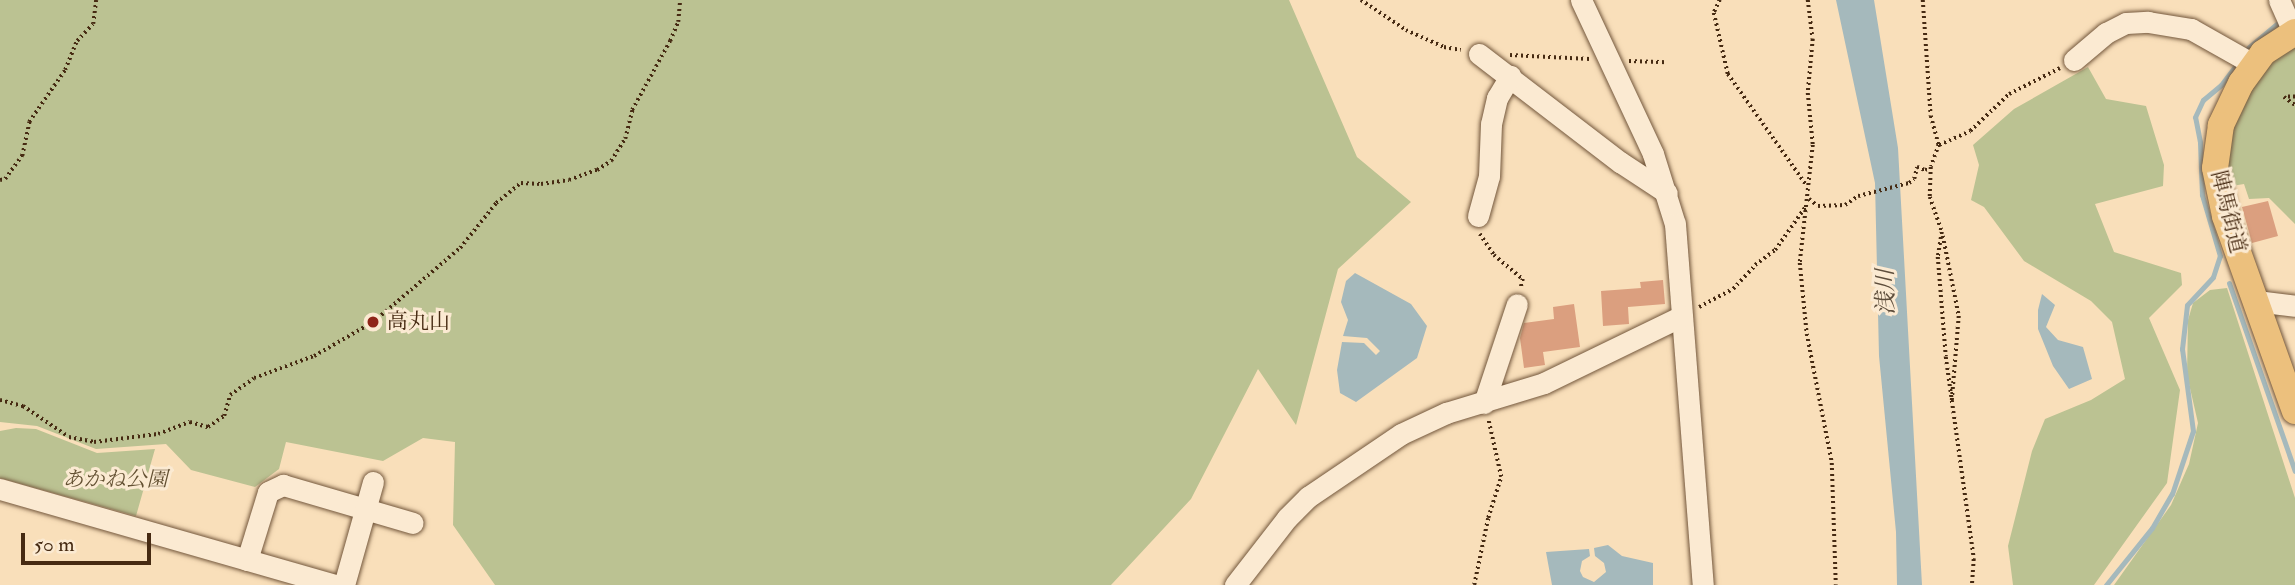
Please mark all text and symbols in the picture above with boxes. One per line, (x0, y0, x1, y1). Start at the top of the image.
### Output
street label: 陣馬街道 (2206, 168, 2250, 256)
water label: 浅川 (1872, 269, 1900, 315)
place label: 高丸山 (387, 309, 450, 335)
marker: 高丸山 (365, 314, 381, 330)
park label: あかね公園 (63, 467, 167, 493)
scale bar (24, 518, 154, 562)
text: 50 m (34, 531, 75, 558)

